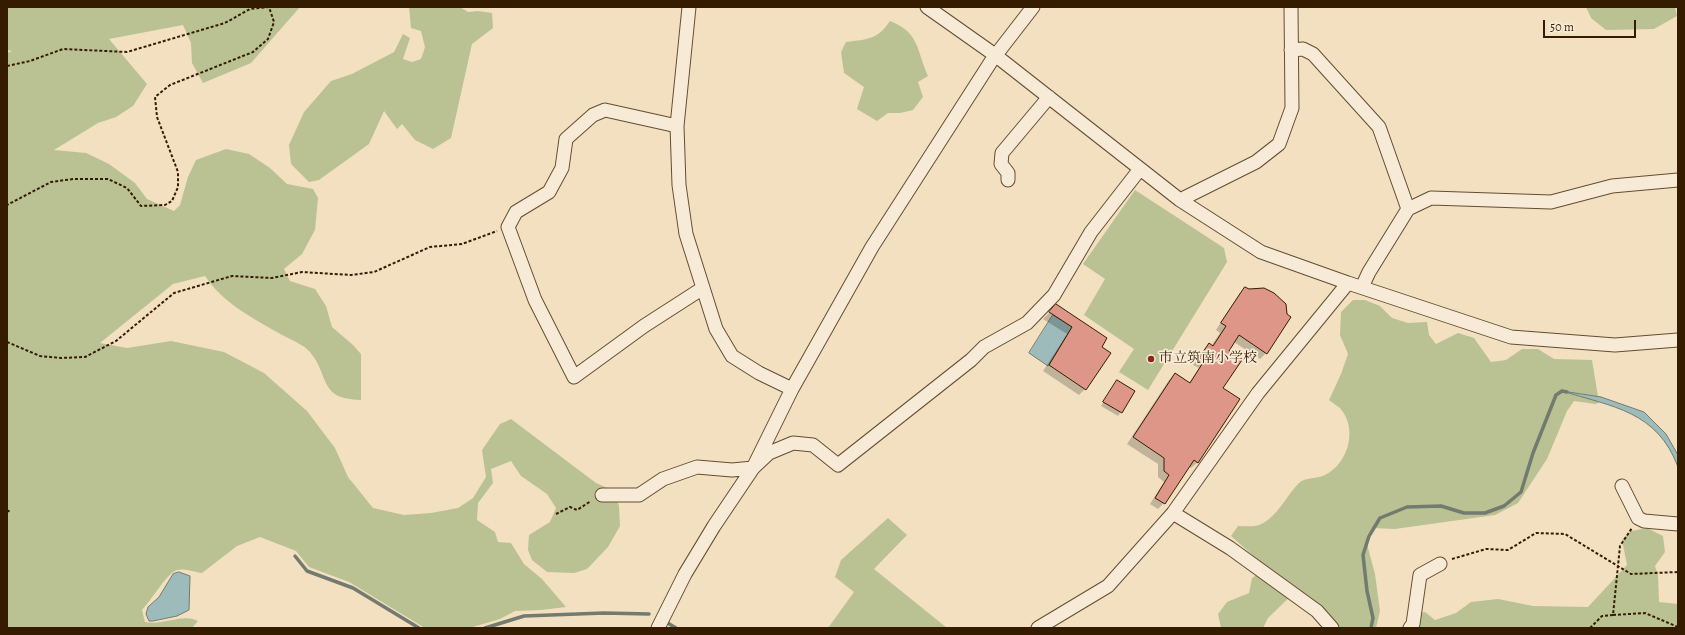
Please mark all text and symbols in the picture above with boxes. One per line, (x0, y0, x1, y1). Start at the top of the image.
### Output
scale bar (1545, 12, 1638, 38)
text: 50 m (1550, 19, 1574, 35)
place label: 市立筑南小学校 (1159, 351, 1257, 367)
marker: 市立筑南小学校 (1146, 354, 1156, 364)

